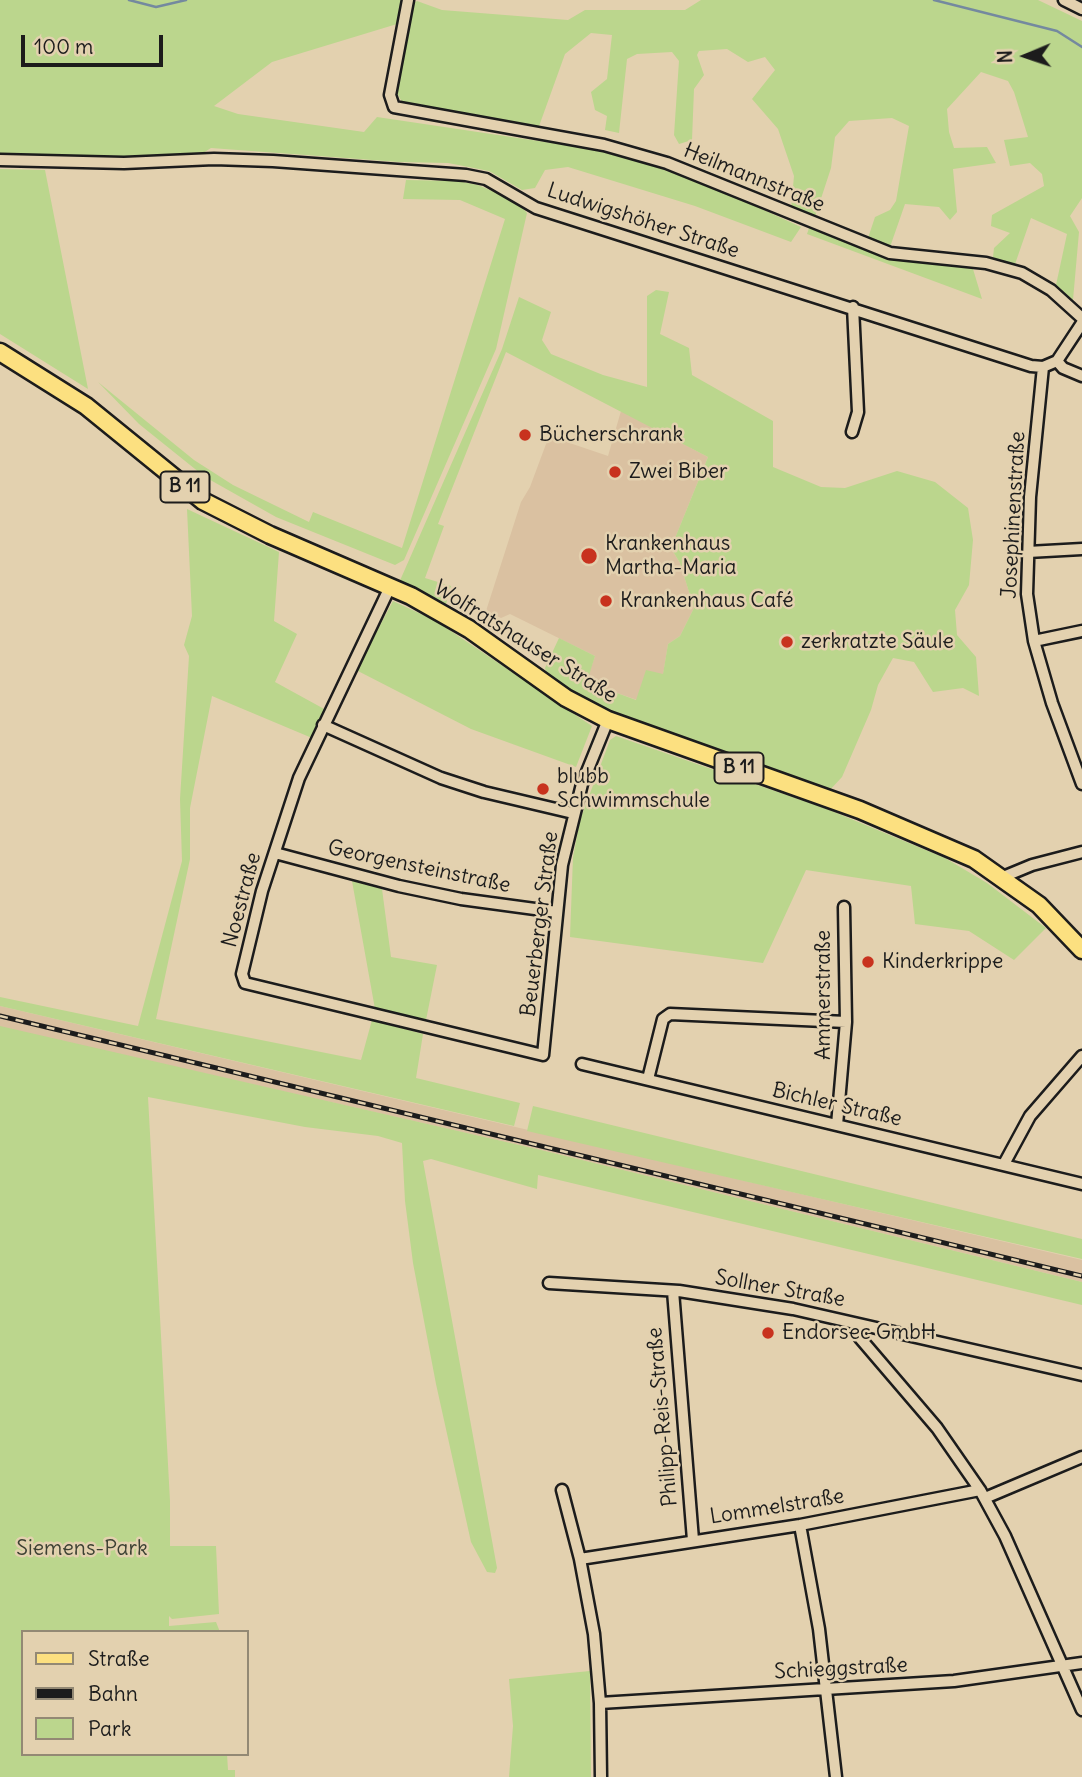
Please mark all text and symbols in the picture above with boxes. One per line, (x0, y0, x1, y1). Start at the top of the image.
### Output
scale bar (24, 21, 166, 65)
north arrow (991, 21, 1061, 91)
text: 100 m (34, 33, 93, 60)
text: N (993, 50, 1017, 64)
street label: Heilmannstraße (680, 138, 828, 218)
street label: Ludwigshöher Straße (544, 178, 742, 264)
place label: Bücherschrank (539, 422, 683, 448)
marker: Bücherschrank (517, 427, 533, 443)
street label: Josephinenstraße (997, 431, 1031, 599)
place label: Zwei Biber (629, 459, 728, 485)
marker: Zwei Biber (607, 464, 623, 480)
road number: B 11 (160, 472, 210, 502)
place label: Krankenhaus Martha-Maria (605, 531, 736, 581)
marker: Krankenhaus Martha-Maria (579, 546, 599, 566)
street label: Wolfratshauser Straße (429, 575, 621, 709)
place label: Krankenhaus Café (620, 588, 794, 614)
marker: Krankenhaus Café (598, 593, 614, 609)
place label: zerkratzte Säule (801, 629, 954, 655)
marker: zerkratzte Säule (779, 634, 795, 650)
road number: B 11 (714, 752, 764, 783)
place label: blubb Schwimmschule (557, 764, 710, 814)
marker: blubb Schwimmschule (535, 781, 551, 797)
street label: Beuerberger Straße (516, 830, 564, 1018)
street label: Georgensteinstraße (325, 835, 513, 899)
street label: Noestraße (217, 850, 267, 950)
street label: Ammerstraße (811, 930, 837, 1060)
place label: Kinderkrippe (882, 949, 1003, 975)
marker: Kinderkrippe (860, 954, 876, 970)
street label: Bichler Straße (770, 1078, 904, 1132)
street label: Sollner Straße (713, 1265, 847, 1313)
place label: Endorsec GmbH (782, 1320, 936, 1346)
marker: Endorsec GmbH (760, 1325, 776, 1341)
street label: Philipp-Reis-Straße (643, 1326, 683, 1508)
street label: Lommelstraße (708, 1484, 846, 1530)
park label: Siemens-Park (16, 1536, 148, 1562)
legend (21, 1630, 248, 1756)
text: Straße (88, 1645, 149, 1672)
street label: Schieggstraße (774, 1653, 908, 1685)
text: Bahn (88, 1680, 138, 1707)
text: Park (88, 1715, 131, 1742)

